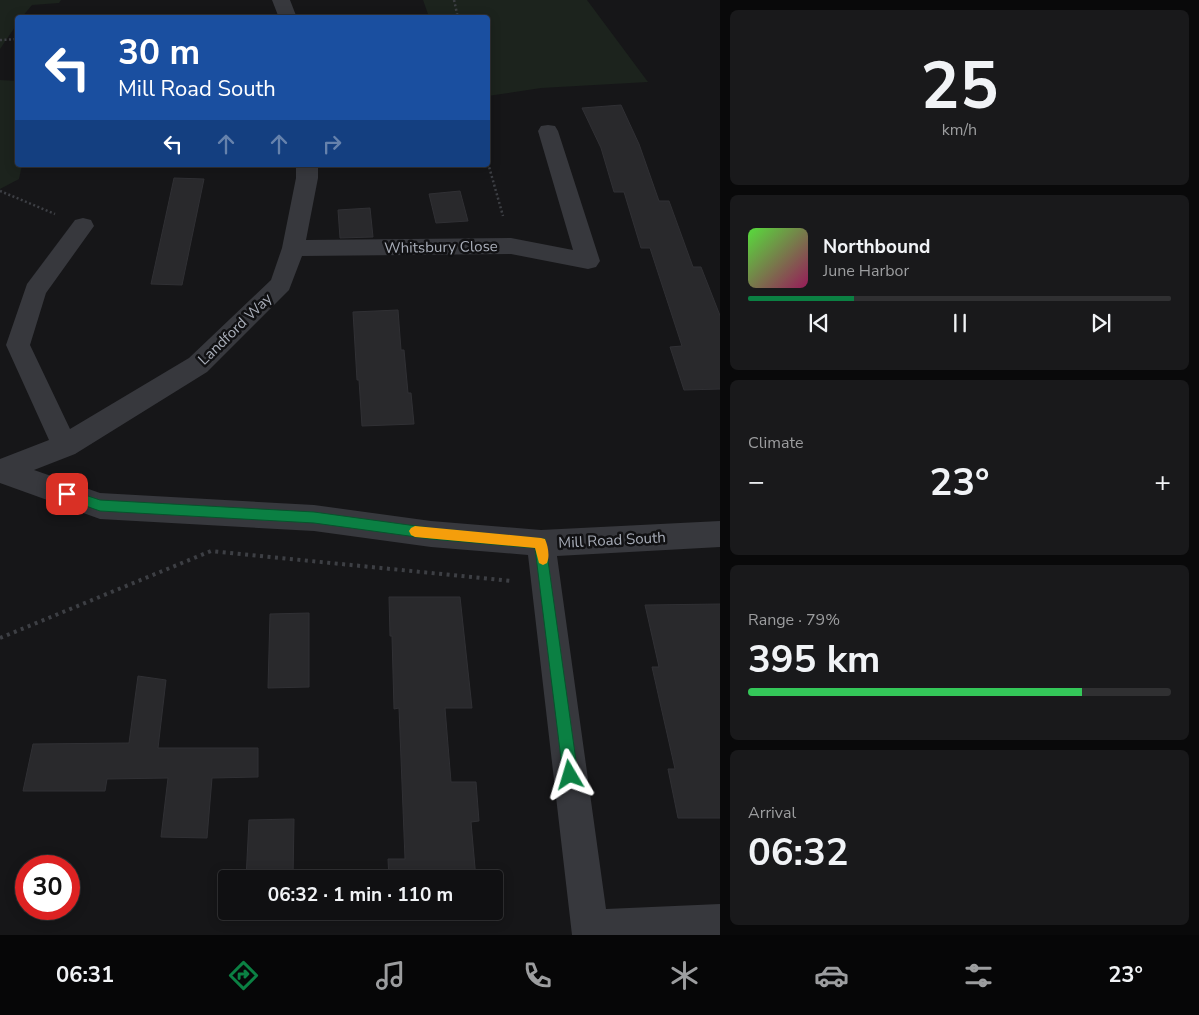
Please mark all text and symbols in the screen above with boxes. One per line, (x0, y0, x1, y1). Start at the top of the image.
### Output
text: 30 m (118, 29, 200, 76)
icon: left (35, 35, 100, 100)
text: 25 (920, 42, 999, 131)
text: Mill Road South (118, 74, 276, 104)
text: km/h (942, 119, 977, 141)
icon: left (159, 130, 187, 158)
icon: ahead (212, 130, 240, 158)
icon: ahead (265, 130, 293, 158)
icon: right (318, 130, 346, 158)
text: Northbound (823, 234, 930, 260)
street label: Whitsbury Close (384, 236, 498, 258)
text: June Harbor (823, 260, 909, 282)
street label: Landford Way (194, 288, 277, 369)
icon: previous (805, 309, 833, 337)
icon: pause (946, 309, 974, 337)
icon: next (1087, 309, 1115, 337)
text: Climate (748, 432, 803, 454)
text: 23° (929, 457, 990, 508)
text: − (748, 463, 765, 501)
text: + (1154, 463, 1171, 501)
pin (46, 473, 88, 515)
icon: arrive (53, 480, 81, 508)
street label: Mill Road South (558, 527, 666, 553)
text: Range · 79% (748, 609, 840, 631)
text: 395 km (748, 634, 880, 685)
position arrow (543, 748, 595, 800)
text: Arrival (748, 802, 796, 824)
text: 06:32 (748, 827, 849, 878)
speed limit sign: 30 (15, 855, 80, 920)
text: 06:32 · 1 min · 110 m (268, 882, 453, 908)
icon: directions (226, 958, 261, 993)
icon: music (373, 958, 408, 993)
icon: phone (520, 958, 555, 993)
icon: climate (667, 958, 702, 993)
icon: car (814, 958, 849, 993)
icon: filters (961, 958, 996, 993)
text: 06:31 (56, 960, 114, 990)
text: 23° (1108, 960, 1143, 990)

